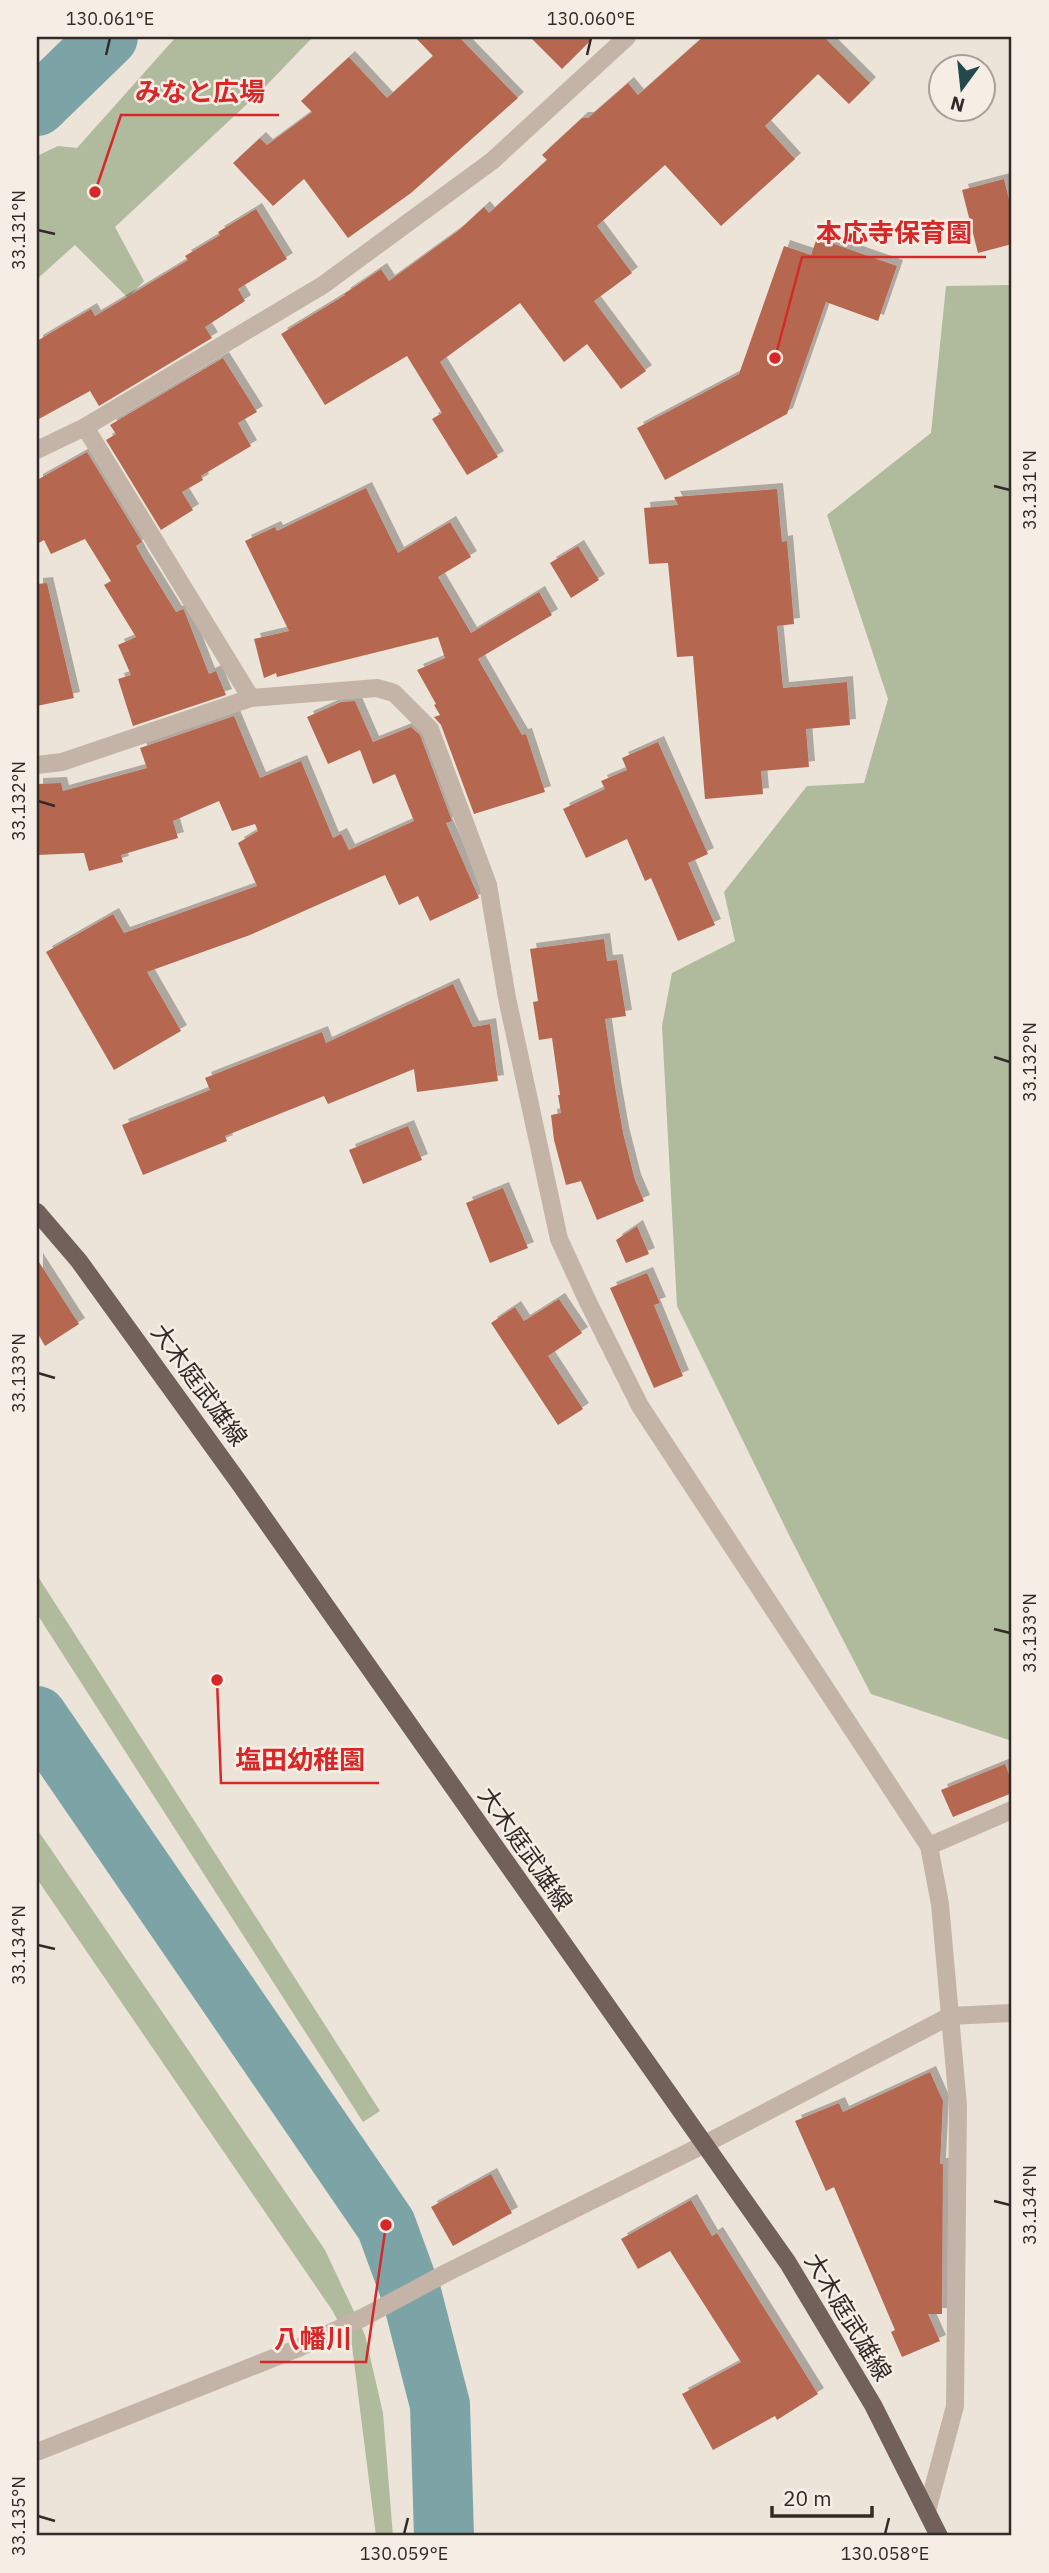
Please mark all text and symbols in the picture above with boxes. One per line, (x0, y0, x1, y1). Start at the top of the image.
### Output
text: 130.061°E (66, 7, 154, 30)
text: 130.060°E (547, 7, 635, 30)
north arrow (926, 52, 996, 122)
callout: みなと広場 (121, 68, 279, 115)
text: みなと広場 (135, 74, 265, 108)
text: N (948, 91, 967, 118)
text: 33.131°N (7, 190, 30, 270)
callout: 本応寺保育園 (802, 210, 986, 257)
text: 本応寺保育園 (816, 215, 972, 249)
text: 33.131°N (1018, 450, 1041, 530)
text: 33.132°N (7, 761, 30, 841)
text: 33.132°N (1018, 1022, 1041, 1102)
street label: 大木庭武雄線 (145, 1317, 255, 1452)
text: 33.133°N (7, 1333, 30, 1413)
text: 33.133°N (1018, 1593, 1041, 1673)
callout: 塩田幼稚園 (221, 1736, 379, 1783)
text: 塩田幼稚園 (235, 1742, 365, 1776)
street label: 大木庭武雄線 (471, 1780, 580, 1917)
text: 33.134°N (7, 1905, 30, 1985)
text: 33.134°N (1018, 2165, 1041, 2245)
street label: 大木庭武雄線 (798, 2247, 900, 2386)
callout: 八幡川 (260, 2315, 366, 2362)
text: 八幡川 (274, 2321, 352, 2355)
scale bar (772, 2475, 872, 2519)
text: 33.135°N (7, 2476, 30, 2556)
text: 20 m (783, 2484, 832, 2512)
text: 130.059°E (360, 2542, 448, 2565)
text: 130.058°E (841, 2542, 929, 2565)

